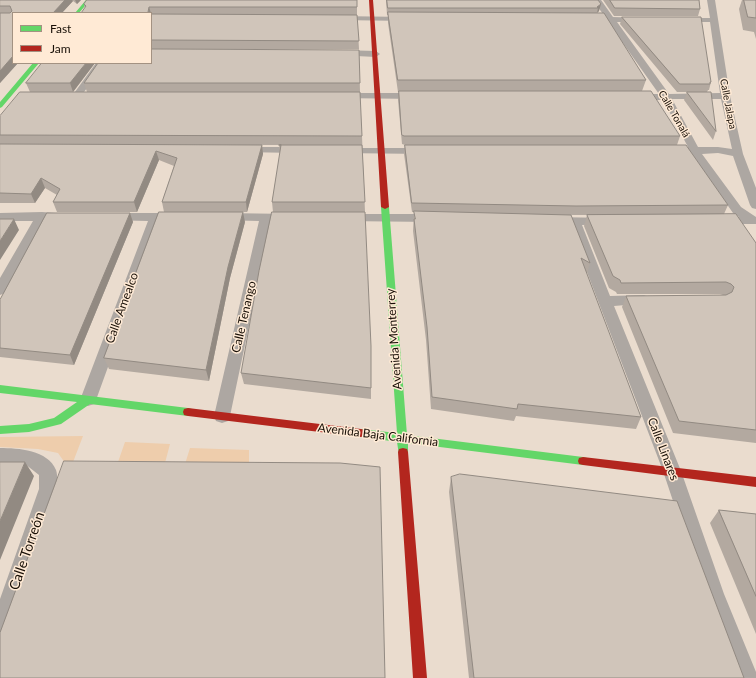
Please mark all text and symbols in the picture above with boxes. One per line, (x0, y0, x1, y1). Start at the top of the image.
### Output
legend (12, 12, 152, 64)
text: Fast (50, 21, 71, 36)
text: Jam (50, 41, 71, 56)
street label: Calle Jalapa (717, 78, 739, 130)
street label: Calle Tonalá (656, 88, 692, 140)
street label: Calle Amealco (102, 270, 142, 346)
street label: Calle Tenango (229, 280, 259, 354)
street label: Avenida Monterrey (383, 288, 405, 390)
street label: Calle Linares (644, 415, 682, 483)
street label: Avenida Baja California (317, 420, 439, 450)
street label: Calle Torreón (6, 510, 48, 592)

